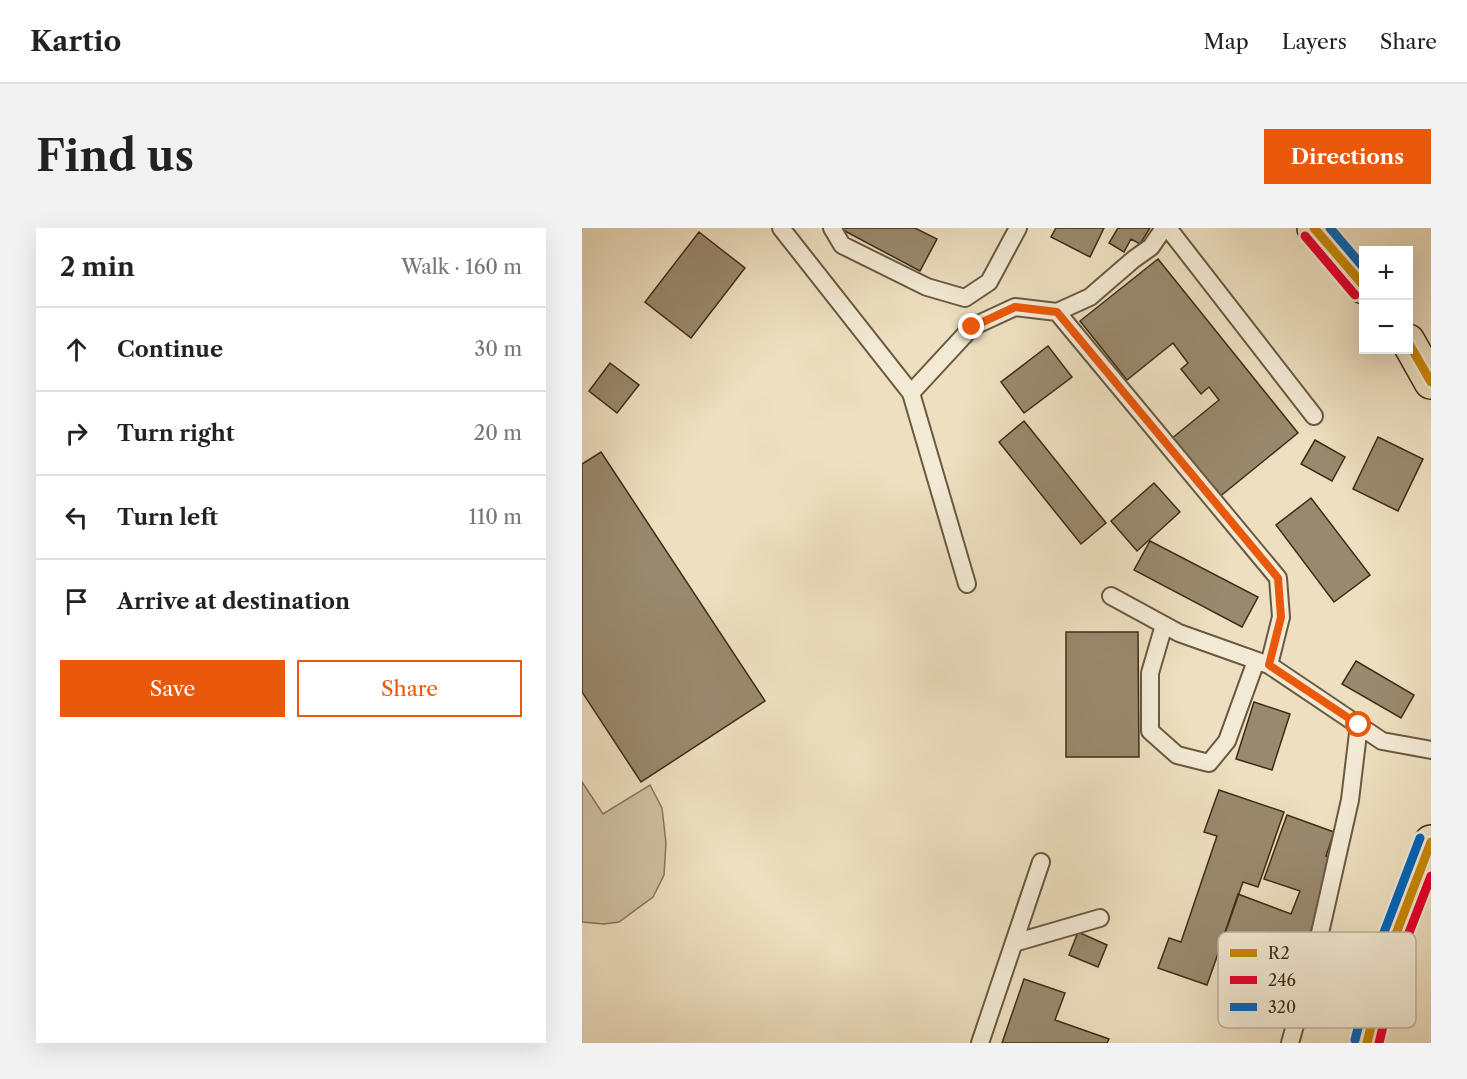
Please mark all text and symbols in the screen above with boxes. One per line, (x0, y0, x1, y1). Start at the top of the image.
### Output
text: Kartio (30, 24, 121, 58)
text: Map (1204, 29, 1249, 54)
text: Layers (1282, 29, 1347, 54)
text: Share (1380, 29, 1437, 54)
button: Directions (1264, 129, 1431, 184)
text: Find us (36, 130, 194, 182)
map controls (1359, 246, 1413, 354)
button: + (1359, 246, 1413, 300)
text: 2 min (60, 251, 135, 283)
text: Walk · 160 m (401, 255, 522, 279)
button: − (1359, 300, 1413, 354)
route end (958, 313, 984, 339)
icon: ahead (60, 333, 93, 366)
text: Continue (117, 336, 223, 363)
text: 30 m (474, 337, 522, 361)
icon: right (60, 417, 93, 450)
text: Turn right (117, 420, 235, 447)
text: 20 m (474, 421, 522, 445)
icon: left (60, 501, 93, 534)
text: Turn left (117, 504, 218, 531)
text: 110 m (469, 505, 522, 529)
icon: arrive (60, 585, 93, 618)
text: Arrive at destination (117, 588, 350, 615)
button: Save (60, 660, 285, 717)
button: Share (297, 660, 522, 717)
route start (1345, 711, 1371, 737)
legend (1218, 932, 1416, 1028)
text: R2 (1268, 943, 1290, 963)
text: 246 (1268, 970, 1296, 990)
text: 320 (1268, 997, 1296, 1017)

